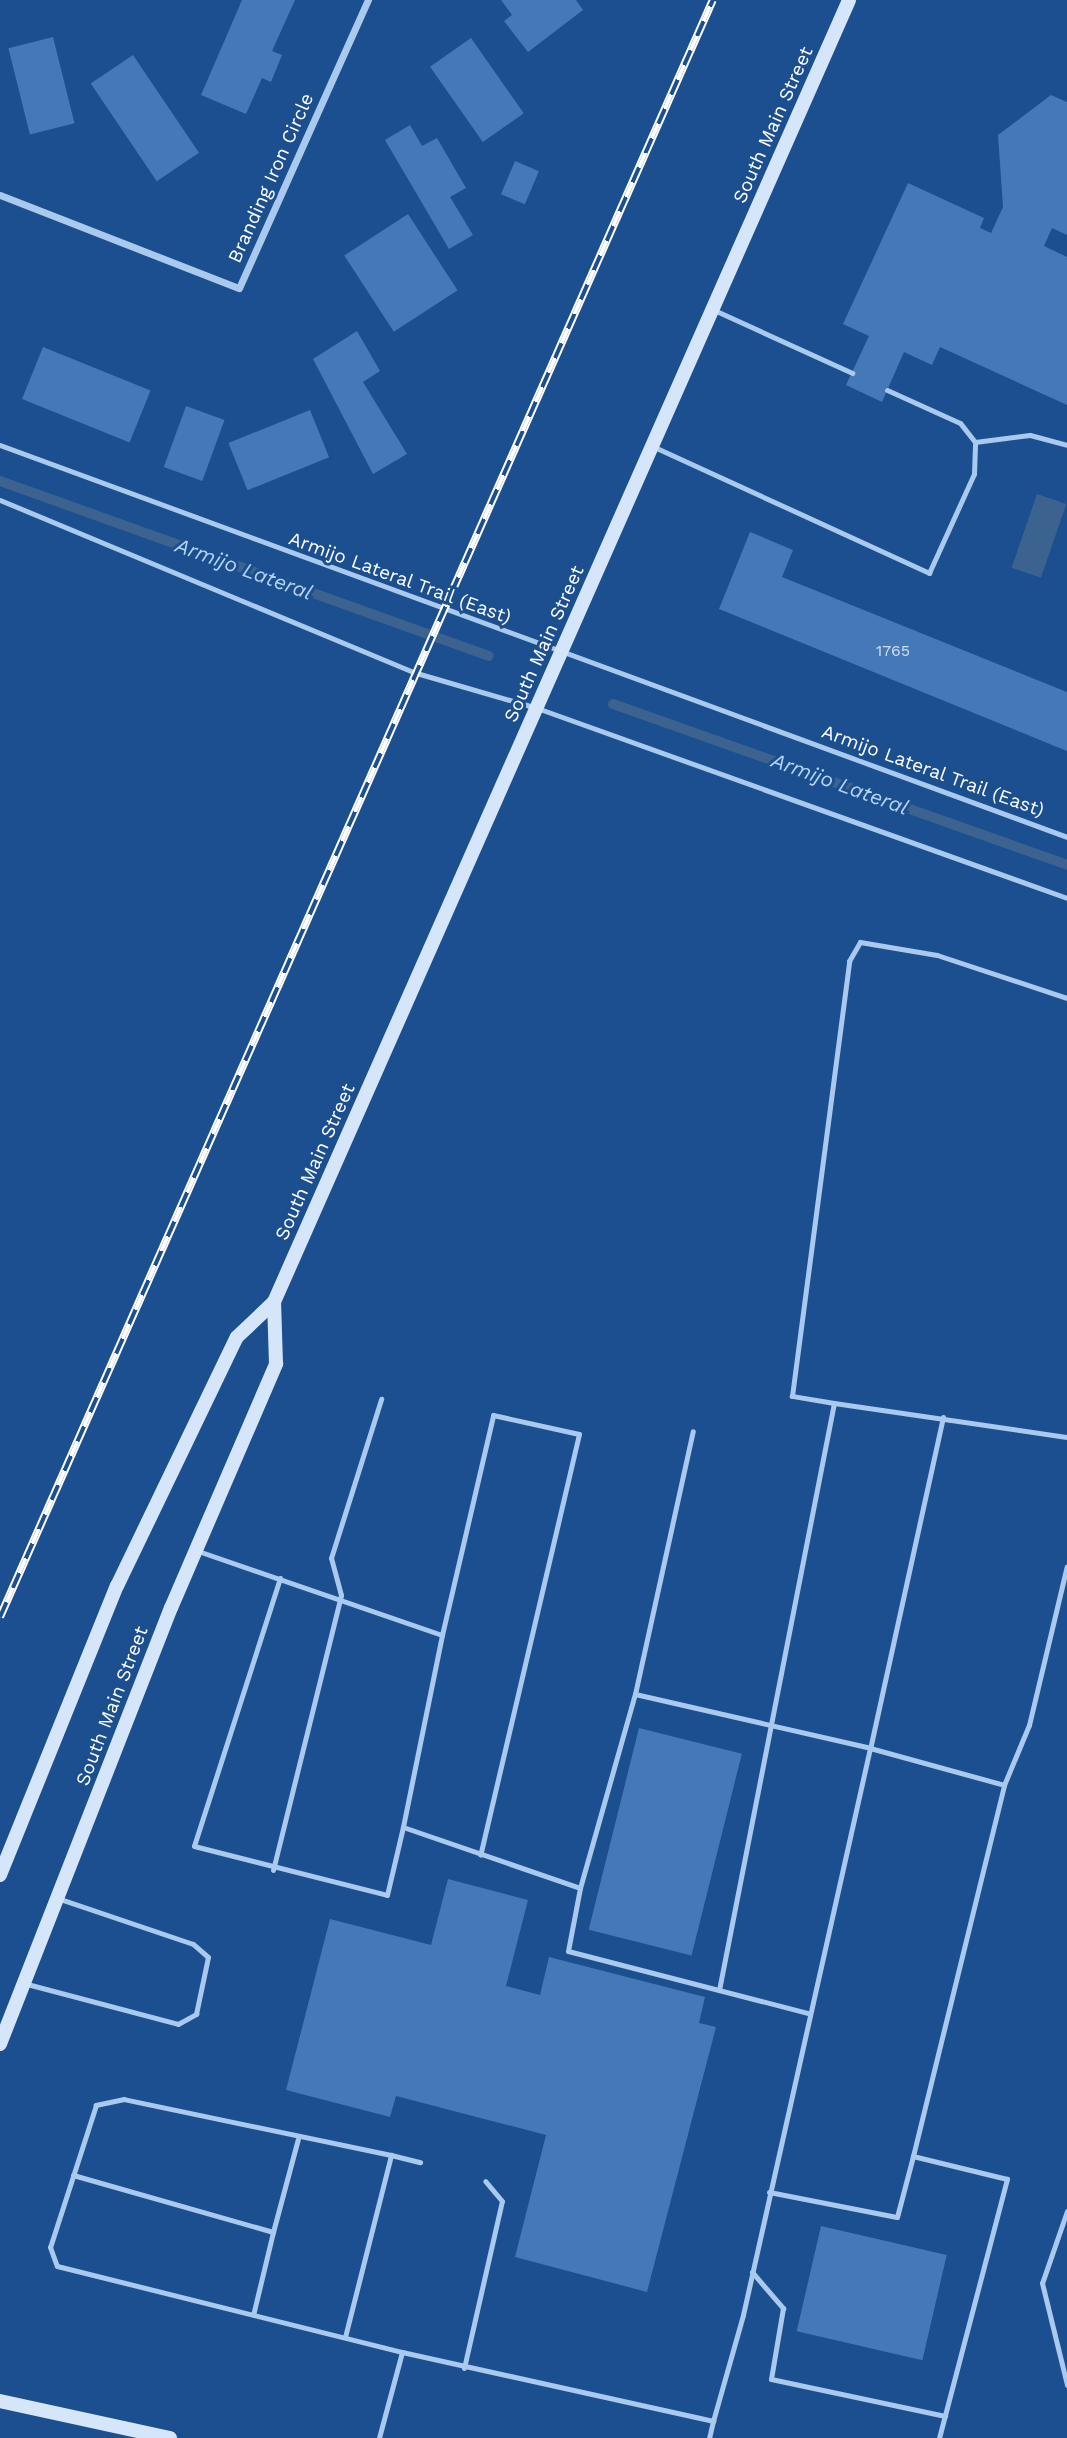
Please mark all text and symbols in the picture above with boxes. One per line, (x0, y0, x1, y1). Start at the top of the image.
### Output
street label: South Main Street (728, 43, 818, 207)
street label: Branding Iron Circle (223, 90, 319, 266)
street label: Armijo Lateral Trail (East) (285, 527, 515, 629)
water label: Armijo Lateral (172, 533, 316, 605)
street label: South Main Street (499, 562, 589, 726)
house number: 1765 (876, 641, 910, 661)
street label: Armijo Lateral Trail (East) (818, 720, 1048, 822)
water label: Armijo Lateral (768, 748, 912, 820)
street label: South Main Street (270, 1080, 360, 1244)
street label: South Main Street (71, 1623, 153, 1789)

